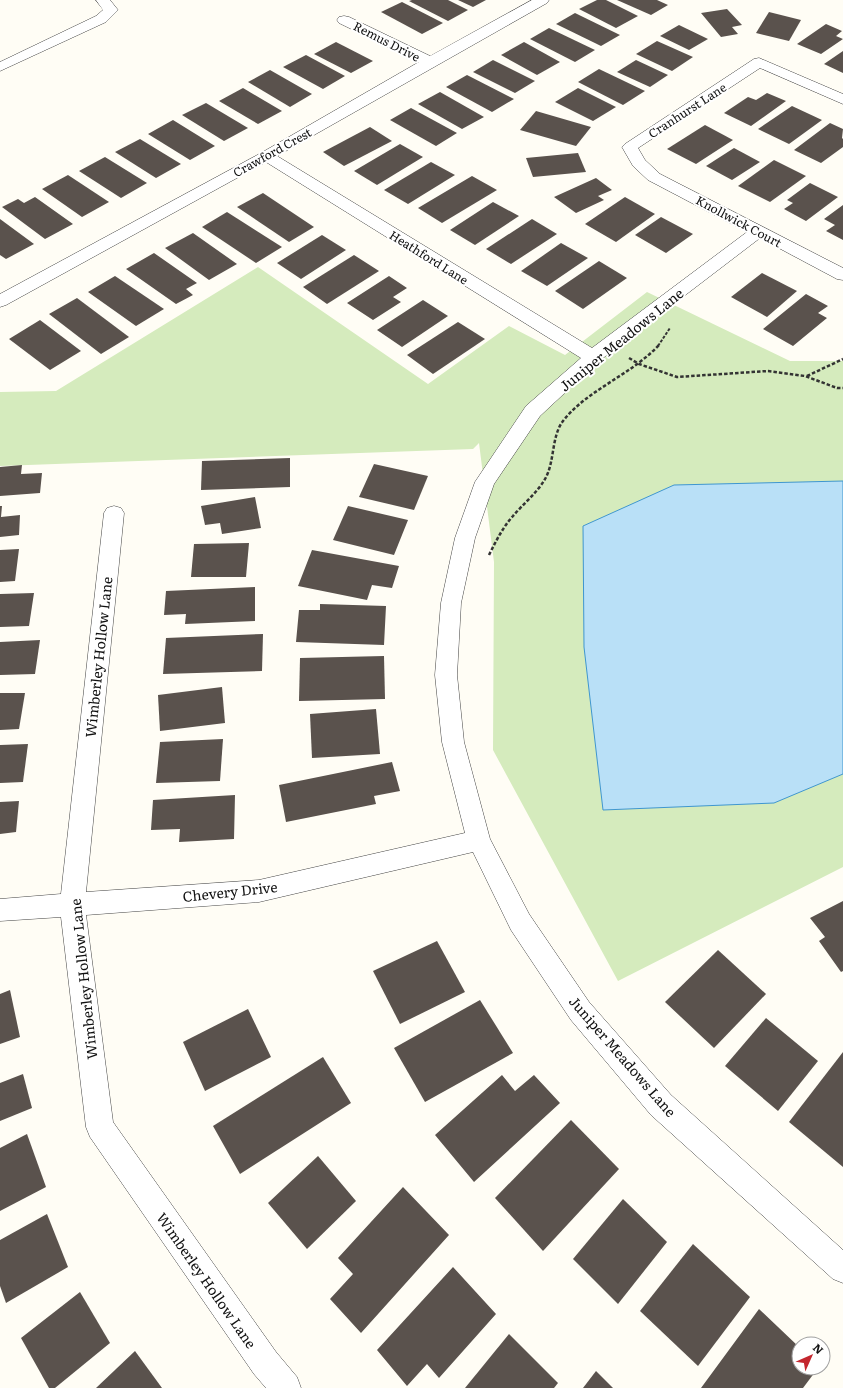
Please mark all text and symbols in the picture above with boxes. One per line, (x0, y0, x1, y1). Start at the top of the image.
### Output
street label: Remus Drive (351, 16, 423, 66)
street label: Cranhurst Lane (644, 78, 730, 142)
street label: Crawford Crest (229, 123, 315, 181)
street label: Knollwick Court (693, 191, 785, 251)
street label: Heathford Lane (386, 226, 472, 288)
street label: Juniper Meadows Lane (555, 283, 687, 395)
street label: Wimberley Hollow Lane (80, 575, 116, 739)
street label: Chevery Drive (182, 876, 278, 906)
street label: Wimberley Hollow Lane (65, 897, 101, 1061)
street label: Juniper Meadows Lane (565, 991, 681, 1121)
street label: Wimberley Hollow Lane (152, 1208, 262, 1352)
north arrow (791, 1336, 831, 1376)
text: N (810, 1339, 828, 1357)

